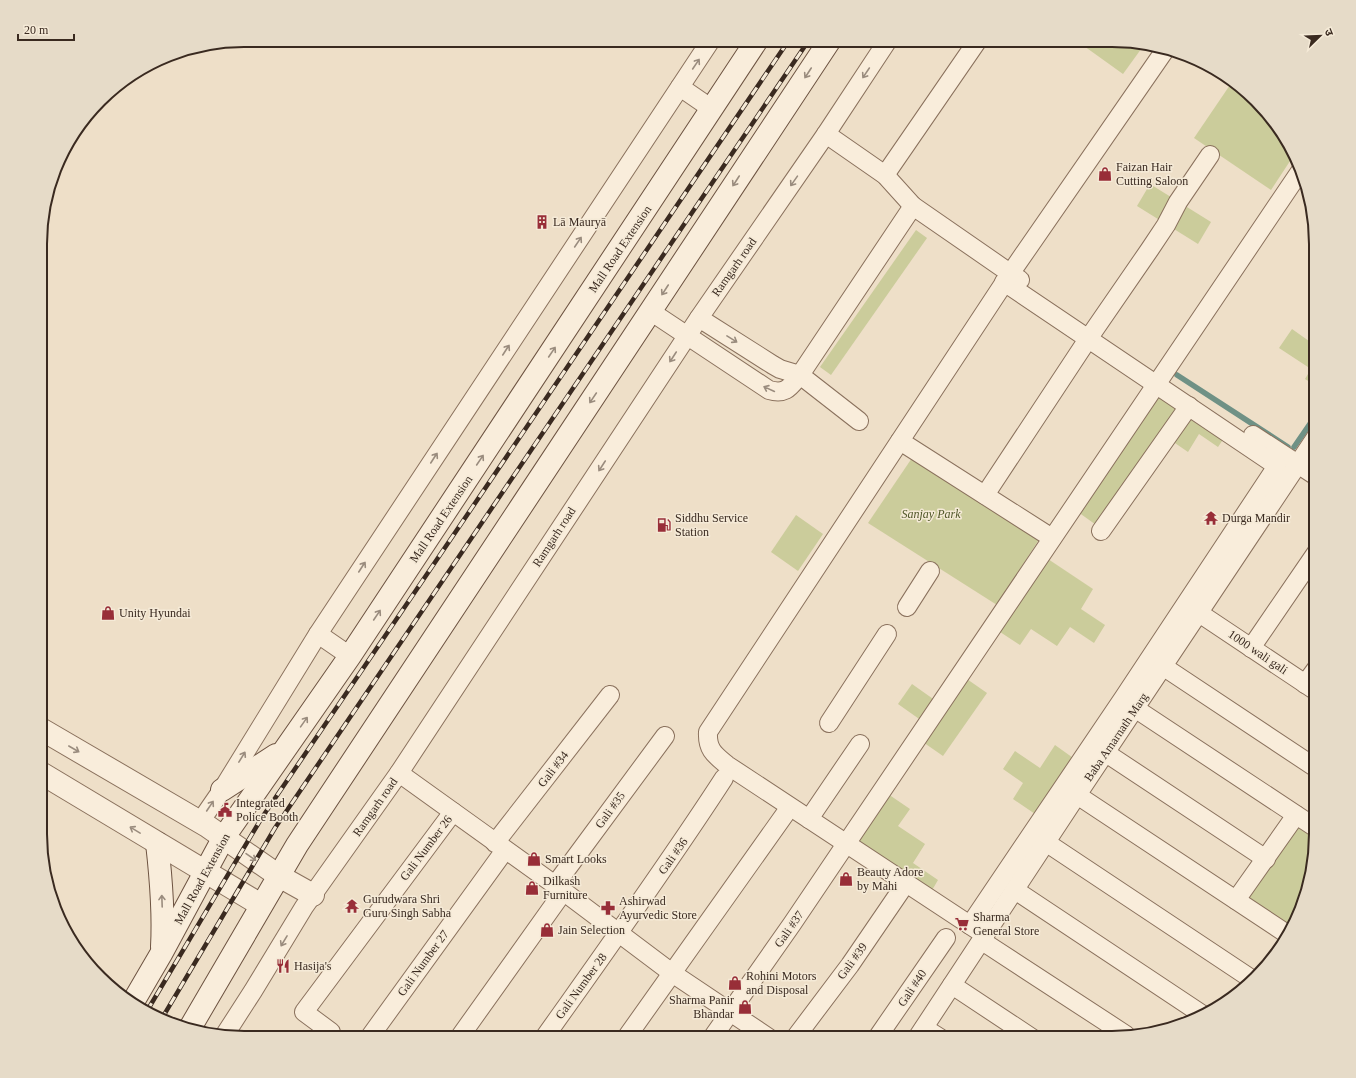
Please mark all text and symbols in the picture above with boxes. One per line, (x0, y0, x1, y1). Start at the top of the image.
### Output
scale bar (18, 16, 74, 42)
north arrow (1300, 16, 1340, 56)
text: 20 m (24, 23, 49, 37)
text: उ (1322, 27, 1336, 38)
one-way arrow (692, 58, 700, 70)
one-way arrow (804, 67, 812, 78)
one-way arrow (862, 67, 870, 79)
place label: Faizan Hair Cutting Saloon (1116, 160, 1188, 188)
shop icon: Faizan Hair Cutting Saloon (1097, 166, 1113, 182)
one-way arrow (732, 175, 740, 186)
one-way arrow (790, 175, 798, 186)
street label: Mall Road Extension (586, 203, 654, 295)
building icon: Lā Mauryā (534, 214, 550, 230)
place label: Lā Mauryā (553, 215, 607, 229)
street label: Ramgarh road (709, 235, 759, 299)
one-way arrow (573, 236, 582, 247)
one-way arrow (660, 284, 669, 295)
one-way arrow (726, 335, 737, 343)
one-way arrow (502, 345, 510, 356)
one-way arrow (548, 346, 556, 357)
one-way arrow (669, 351, 677, 362)
one-way arrow (764, 385, 776, 392)
one-way arrow (589, 392, 597, 403)
one-way arrow (430, 453, 438, 464)
one-way arrow (476, 455, 484, 466)
one-way arrow (597, 460, 605, 472)
street label: Mall Road Extension (407, 473, 475, 565)
street label: Ramgarh road (530, 505, 578, 569)
park label: Sanjay Park (902, 507, 961, 521)
temple icon: Durga Mandir (1203, 510, 1219, 526)
place label: Siddhu Service Station (675, 511, 748, 539)
place label: Durga Mandir (1222, 511, 1290, 525)
fuel station icon: Siddhu Service Station (656, 517, 672, 533)
one-way arrow (359, 561, 367, 573)
shop icon: Unity Hyundai (100, 605, 116, 621)
place label: Unity Hyundai (119, 606, 191, 620)
one-way arrow (373, 610, 381, 621)
street label: 1000 wali gali (1226, 627, 1291, 677)
street label: Baba Amarnath Marg (1081, 690, 1151, 784)
one-way arrow (300, 717, 308, 728)
one-way arrow (68, 745, 80, 753)
street label: Gali #34 (535, 748, 571, 790)
one-way arrow (238, 752, 246, 763)
street label: Ramgarh road (350, 775, 400, 839)
street label: Gali #35 (592, 789, 628, 831)
place label: Integrated Police Booth (236, 796, 298, 824)
one-way arrow (206, 800, 214, 811)
public building icon: Integrated Police Booth (217, 802, 233, 818)
street label: Gali Number 26 (397, 813, 455, 883)
one-way arrow (129, 825, 141, 833)
street label: Mall Road Extension (171, 831, 233, 927)
street label: Gali #36 (655, 835, 691, 877)
shop icon: Smart Looks (526, 851, 542, 867)
place label: Smart Looks (545, 852, 607, 866)
one-way arrow (245, 853, 256, 861)
place label: Beauty Adore by Mahi (857, 865, 923, 893)
shop icon: Beauty Adore by Mahi (838, 871, 854, 887)
place label: Dilkash Furniture (543, 874, 588, 902)
shop icon: Dilkash Furniture (524, 880, 540, 896)
place label: Gurudwara Shri Guru Singh Sabha (363, 892, 452, 920)
place label: Ashirwad Ayurvedic Store (619, 894, 697, 922)
one-way arrow (159, 895, 166, 908)
temple icon: Gurudwara Shri Guru Singh Sabha (344, 898, 360, 914)
pharmacy icon: Ashirwad Ayurvedic Store (600, 900, 616, 916)
street label: Gali #37 (771, 908, 807, 950)
place label: Sharma General Store (973, 910, 1039, 938)
supermarket icon: Sharma General Store (954, 916, 970, 932)
shop icon: Jain Selection (539, 922, 555, 938)
place label: Jain Selection (558, 923, 625, 937)
street label: Gali Number 27 (394, 927, 452, 999)
one-way arrow (280, 935, 288, 946)
street label: Gali #39 (834, 940, 870, 982)
street label: Gali Number 28 (552, 950, 610, 1022)
restaurant icon: Hasija's (275, 958, 291, 974)
place label: Hasija's (294, 959, 332, 973)
street label: Gali #40 (895, 967, 929, 1009)
place label: Rohini Motors and Disposal (746, 969, 817, 997)
shop icon: Rohini Motors and Disposal (727, 975, 743, 991)
place label: Sharma Panir Bhandar (669, 993, 734, 1021)
shop icon: Sharma Panir Bhandar (737, 999, 753, 1015)

